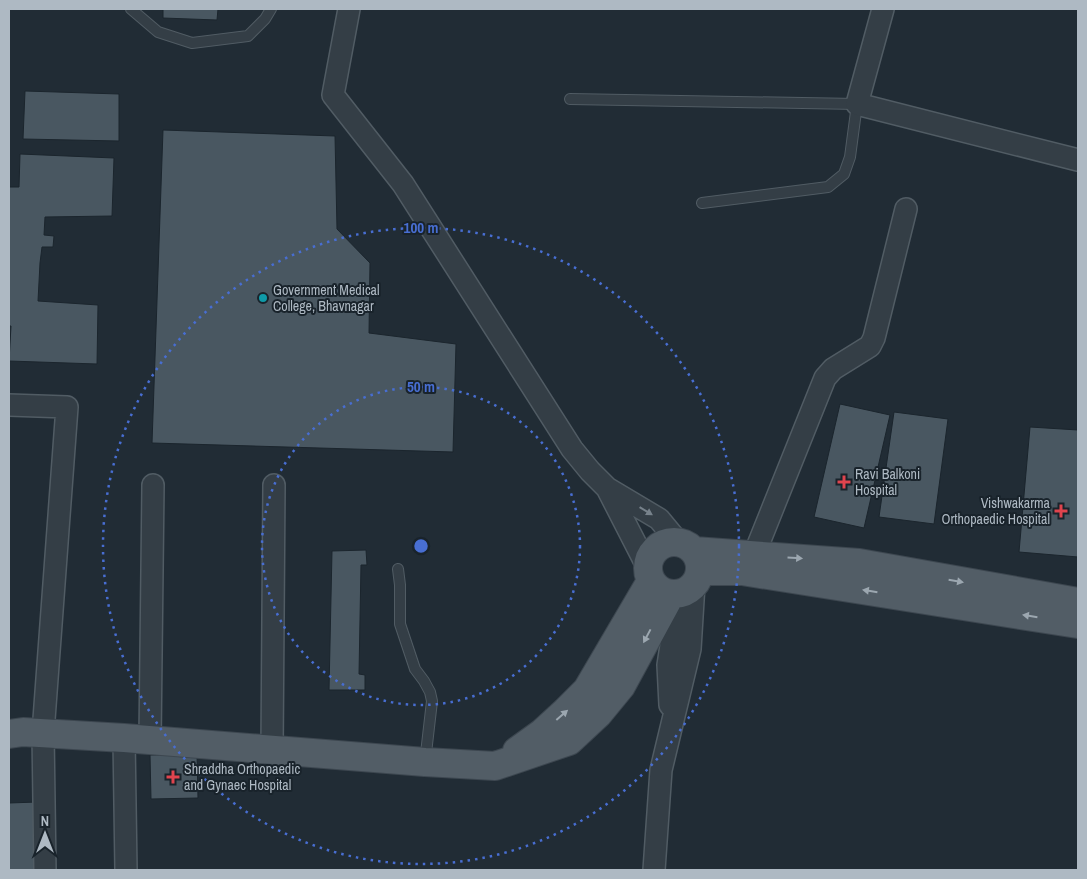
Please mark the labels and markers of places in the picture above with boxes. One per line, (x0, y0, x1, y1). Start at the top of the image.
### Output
place label: Government Medical College, Bhavnagar (273, 281, 380, 315)
marker: Government Medical College, Bhavnagar (257, 292, 269, 304)
place label: Ravi Balkoni Hospital (855, 465, 920, 499)
marker: Ravi Balkoni Hospital (837, 475, 851, 489)
place label: Vishwakarma Orthopaedic Hospital (942, 494, 1051, 528)
marker: Vishwakarma Orthopaedic Hospital (1054, 504, 1068, 518)
centre of rings (412, 537, 430, 555)
place label: Shraddha Orthopaedic and Gynaec Hospital (184, 760, 300, 794)
marker: Shraddha Orthopaedic and Gynaec Hospital (166, 770, 180, 784)

